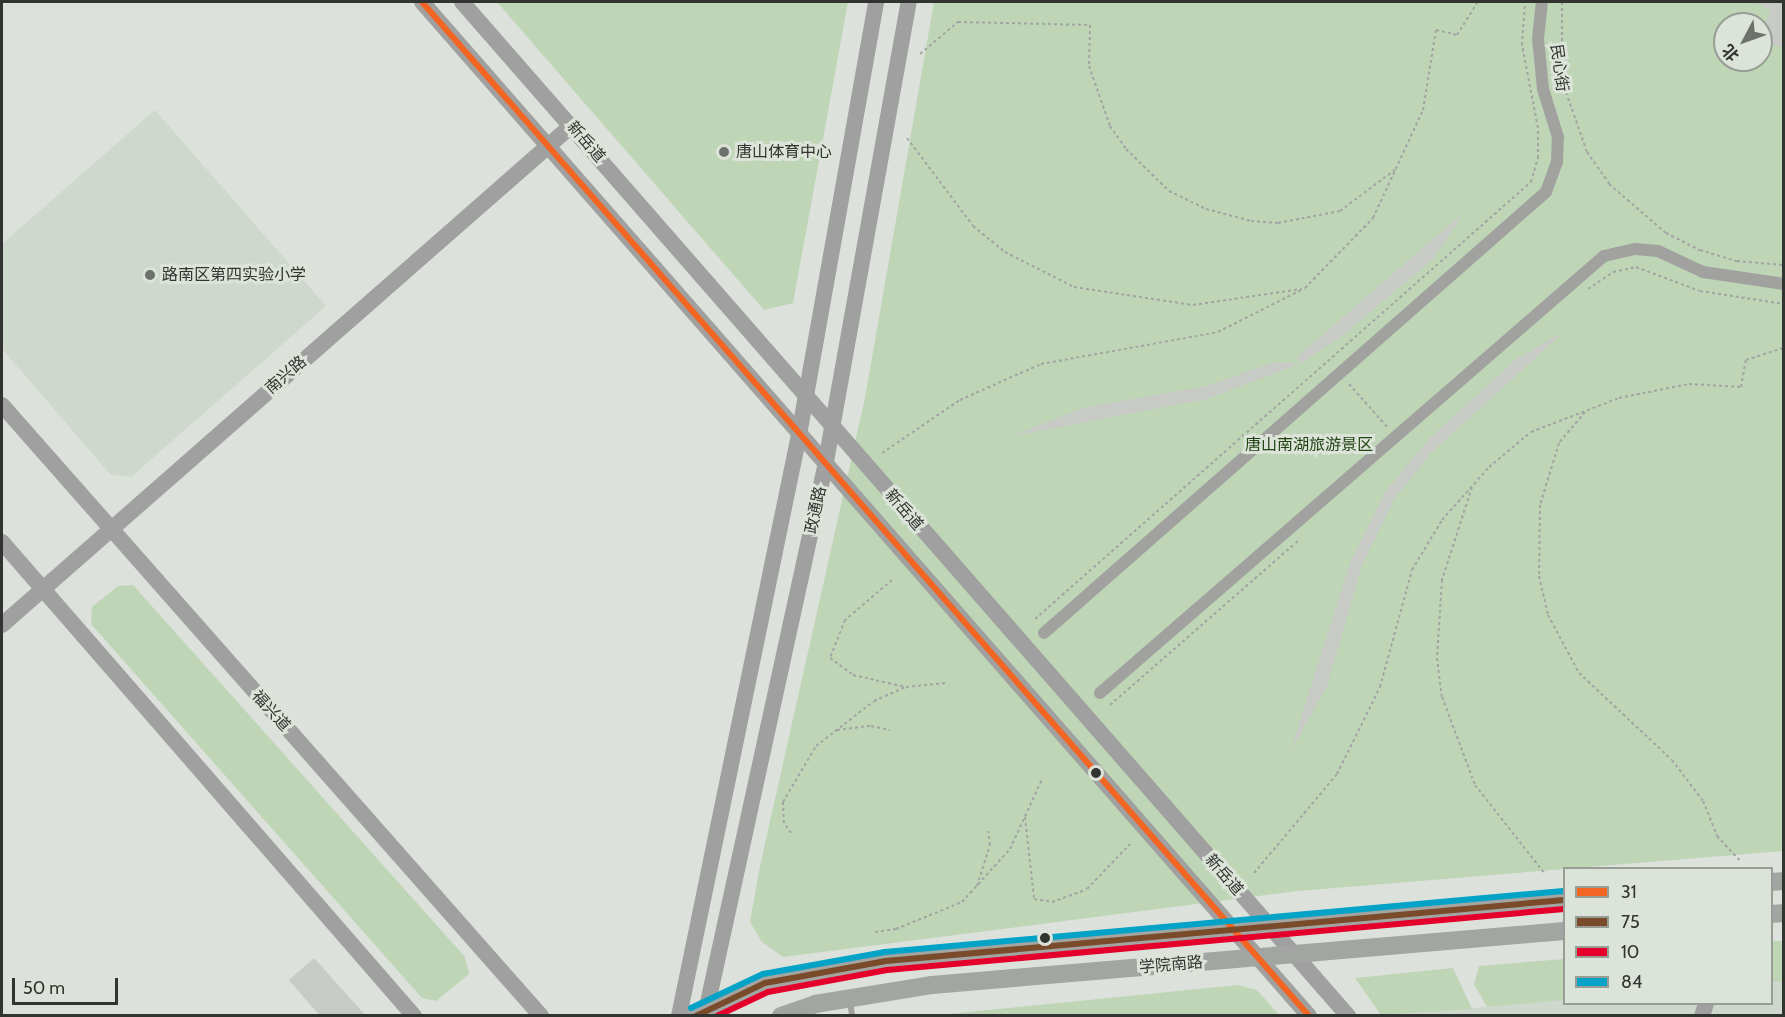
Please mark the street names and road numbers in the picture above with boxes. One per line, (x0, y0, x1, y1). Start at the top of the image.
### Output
street label: 民心街 (1546, 43, 1572, 93)
street label: 新岳道 (563, 118, 609, 166)
street label: 南兴路 (262, 352, 310, 398)
street label: 政通路 (802, 485, 830, 535)
street label: 新岳道 (881, 486, 927, 534)
street label: 福兴道 (248, 687, 294, 735)
street label: 新岳道 (1201, 851, 1247, 899)
street label: 学院南路 (1138, 953, 1204, 977)

